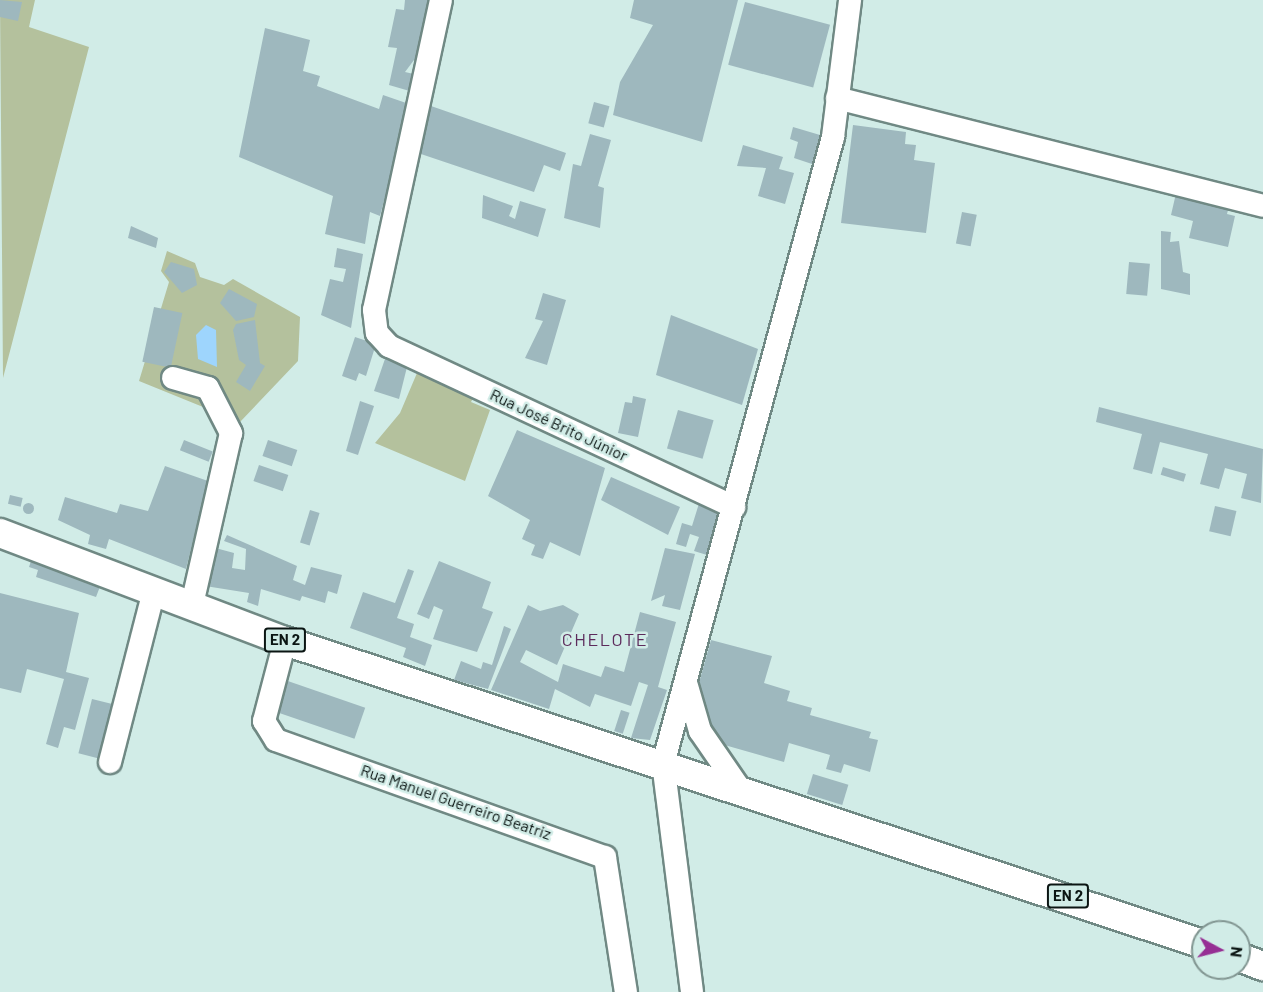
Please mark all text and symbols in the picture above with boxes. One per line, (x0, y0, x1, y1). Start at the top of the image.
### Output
street label: Rua José Brito Júnior (487, 385, 631, 465)
road number: EN 2 (262, 628, 308, 652)
district label: CHELOTE (562, 628, 648, 650)
street label: Rua Manuel Guerreiro Beatriz (358, 760, 554, 844)
road number: EN 2 (1046, 884, 1090, 908)
north arrow (1191, 920, 1251, 980)
text: N (1227, 946, 1247, 958)

